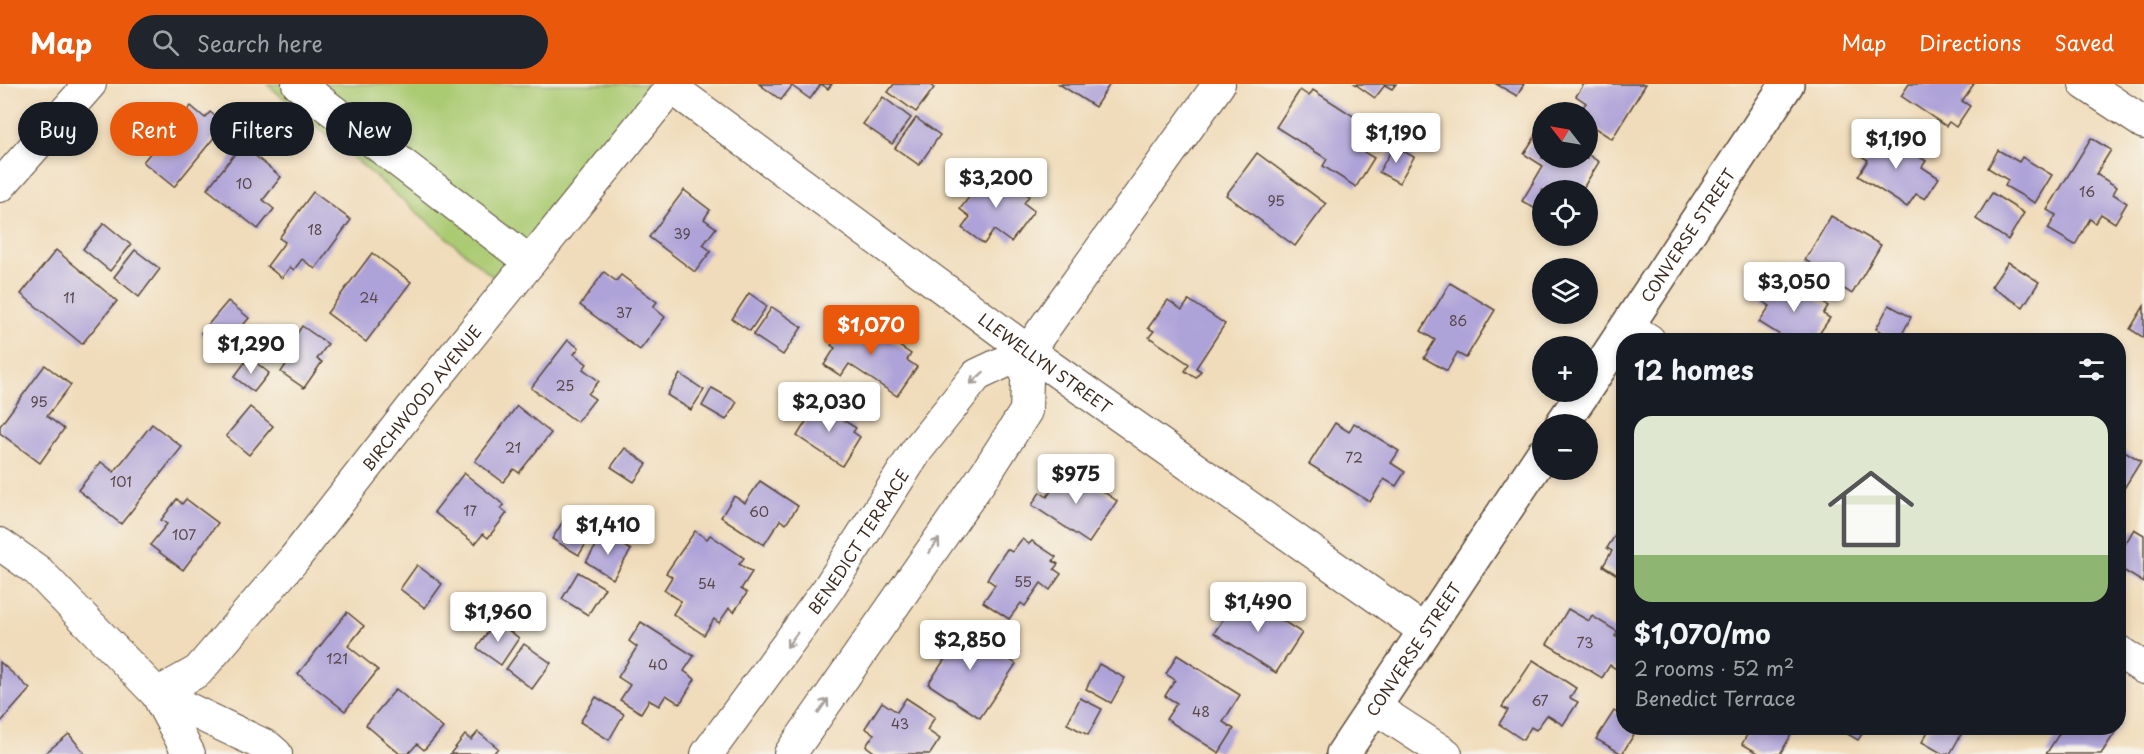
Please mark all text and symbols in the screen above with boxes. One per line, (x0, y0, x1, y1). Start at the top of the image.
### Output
search box (128, 15, 548, 69)
text: Map (30, 21, 92, 64)
icon: search (149, 26, 182, 59)
text: Search here (197, 26, 323, 59)
text: Map (1841, 26, 1886, 58)
text: Directions (1919, 26, 2021, 58)
text: Saved (2054, 26, 2114, 58)
chip: Buy (18, 102, 98, 156)
chip: Rent (110, 102, 198, 156)
chip: Filters (210, 102, 314, 156)
chip: New (326, 102, 412, 156)
north arrow (1532, 102, 1598, 168)
map controls (1532, 102, 1598, 480)
pin: $1,190 (1347, 113, 1445, 164)
text: $1,190 (1365, 117, 1427, 147)
pin: $1,190 (1847, 119, 1945, 170)
text: $1,190 (1865, 123, 1927, 153)
pin: $3,200 (947, 158, 1045, 209)
text: $3,200 (959, 162, 1033, 192)
street label: CONVERSE STREET (1634, 163, 1740, 307)
house number: 10 (236, 173, 252, 194)
button: locate (1532, 180, 1598, 246)
house number: 16 (2079, 181, 2095, 202)
house number: 95 (1267, 190, 1285, 211)
house number: 18 (307, 219, 323, 240)
house number: 39 (673, 223, 691, 244)
button: layers (1532, 258, 1598, 324)
pin: $3,050 (1745, 262, 1843, 313)
text: $3,050 (1758, 266, 1830, 296)
house number: 11 (63, 287, 75, 308)
house number: 24 (360, 287, 378, 308)
house number: 37 (616, 302, 633, 323)
pin: $1,070 (822, 305, 920, 356)
street label: LLEWELLYN STREET (974, 307, 1117, 419)
text: $1,070 (837, 309, 905, 339)
house number: 86 (1449, 310, 1467, 331)
street label: BIRCHWOOD AVENUE (356, 320, 487, 475)
pin: $1,290 (202, 324, 300, 375)
text: $1,290 (217, 328, 285, 358)
button: + (1532, 336, 1598, 402)
text: 12 homes (1634, 350, 1754, 389)
icon: filters (2075, 353, 2108, 386)
one-way arrow (969, 371, 984, 385)
house number: 25 (556, 375, 574, 396)
pin: $2,030 (780, 382, 878, 433)
text: $2,030 (792, 386, 866, 416)
house number: 95 (30, 391, 48, 412)
button: − (1532, 414, 1598, 480)
house number: 21 (505, 437, 521, 458)
house number: 72 (1345, 447, 1363, 468)
pin: $975 (1040, 454, 1112, 505)
icon: home (1817, 455, 1925, 563)
text: $975 (1051, 458, 1101, 488)
street label: BENEDICT TERRACE (802, 464, 914, 619)
house number: 101 (110, 471, 132, 492)
house number: 17 (463, 500, 477, 521)
house number: 60 (749, 501, 769, 522)
pin: $1,410 (559, 505, 657, 556)
text: $1,410 (576, 509, 640, 539)
house number: 107 (172, 524, 196, 545)
one-way arrow (928, 538, 940, 554)
house number: 55 (1014, 571, 1032, 592)
house number: 54 (698, 573, 716, 594)
street label: CONVERSE STREET (1360, 577, 1466, 721)
pin: $1,490 (1209, 582, 1307, 633)
text: $1,490 (1224, 586, 1292, 616)
pin: $1,960 (449, 592, 547, 643)
text: $1,960 (464, 596, 532, 626)
text: $1,070/mo (1634, 614, 1771, 653)
pin: $2,850 (921, 620, 1019, 671)
text: $2,850 (934, 624, 1006, 654)
one-way arrow (786, 631, 798, 647)
house number: 73 (1577, 632, 1593, 653)
house number: 121 (326, 648, 348, 669)
text: 2 rooms · 52 m² (1634, 653, 1794, 683)
house number: 40 (648, 654, 668, 675)
text: Benedict Terrace (1634, 683, 1796, 713)
house number: 67 (1531, 690, 1549, 711)
one-way arrow (817, 698, 829, 715)
house number: 48 (1192, 701, 1210, 722)
house number: 43 (891, 713, 909, 734)

